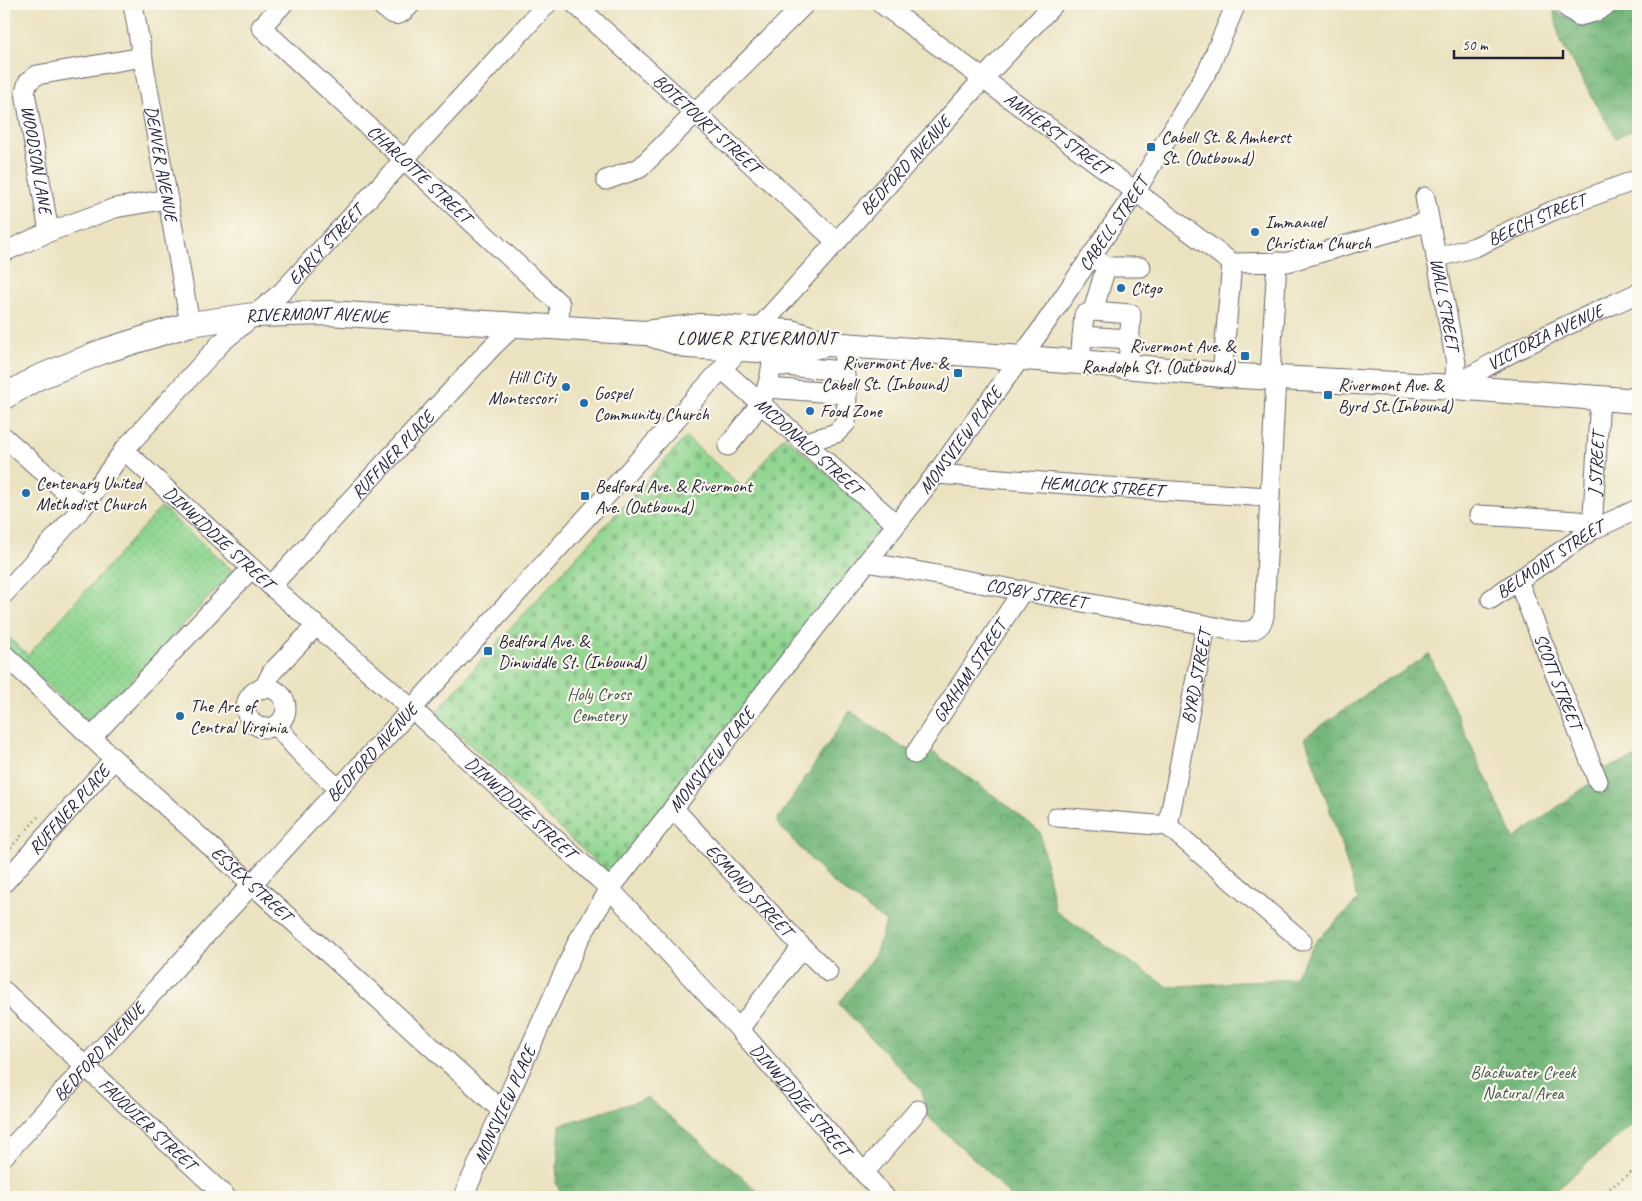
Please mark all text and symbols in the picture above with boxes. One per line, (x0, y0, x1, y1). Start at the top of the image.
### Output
scale bar (1454, 28, 1563, 60)
text: 50 m (1462, 36, 1489, 55)
street label: BOTETOURT STREET (649, 69, 768, 181)
street label: AMHERST STREET (1000, 87, 1118, 183)
street label: WOODSON LANE (16, 104, 57, 218)
street label: DENVER AVENUE (140, 104, 183, 225)
street label: BEDFORD AVENUE (855, 110, 957, 220)
street label: CHARLOTTE STREET (363, 120, 479, 230)
place label: Cabell St. & Amherst St. (Outbound) (1161, 126, 1293, 169)
marker: Cabell St. & Amherst St. (Outbound) (1145, 141, 1157, 153)
street label: CABELL STREET (1074, 169, 1155, 275)
street label: BEECH STREET (1484, 187, 1592, 251)
street label: EARLY STREET (283, 197, 370, 289)
place label: Immanuel Christian Church (1265, 211, 1372, 254)
marker: Immanuel Christian Church (1249, 226, 1261, 238)
street label: WALL STREET (1426, 256, 1465, 356)
place label: Citgo (1131, 277, 1163, 299)
marker: Citgo (1115, 282, 1127, 294)
street label: VICTORIA AVENUE (1483, 298, 1608, 375)
street label: RIVERMONT AVENUE (244, 302, 391, 328)
district label: LOWER RIVERMONT (677, 326, 841, 350)
place label: Rivermont Ave. & Randolph St. (Outbound) (1082, 335, 1237, 378)
marker: Rivermont Ave. & Randolph St. (Outbound) (1239, 350, 1251, 362)
place label: Rivermont Ave. & Cabell St. (Inbound) (822, 352, 950, 395)
place label: Hill City Montessori (488, 366, 559, 409)
marker: Rivermont Ave. & Cabell St. (Inbound) (952, 367, 964, 379)
place label: Rivermont Ave. & Byrd St.(Inbound) (1338, 374, 1454, 417)
marker: Hill City Montessori (560, 381, 572, 393)
street label: MONSVIEW PLACE (914, 381, 1008, 498)
place label: Gospel Community Church (594, 382, 710, 425)
marker: Rivermont Ave. & Byrd St.(Inbound) (1322, 389, 1334, 401)
street label: MCDONALD STREET (751, 393, 870, 502)
marker: Gospel Community Church (578, 397, 590, 409)
place label: Food Zone (820, 400, 883, 422)
street label: RUFFNER PLACE (347, 404, 440, 503)
marker: Food Zone (804, 405, 816, 417)
street label: J STREET (1583, 427, 1609, 497)
street label: HEMLOCK STREET (1039, 471, 1168, 502)
place label: Centenary United Methodist Church (36, 472, 147, 515)
place label: Bedford Ave. & Rivermont Ave. (Outbound) (595, 475, 754, 518)
street label: DINWIDDIE STREET (159, 481, 282, 597)
marker: Centenary United Methodist Church (20, 487, 32, 499)
marker: Bedford Ave. & Rivermont Ave. (Outbound) (579, 490, 591, 502)
street label: BELMONT STREET (1492, 513, 1611, 603)
street label: COSBY STREET (985, 573, 1092, 614)
street label: GRAHAM STREET (928, 613, 1013, 726)
street label: BYRD STREET (1177, 624, 1217, 725)
place label: Bedford Ave. & Dinwiddle St. (Inbound) (498, 630, 647, 673)
street label: SCOTT STREET (1529, 631, 1589, 736)
marker: Bedford Ave. & Dinwiddle St. (Inbound) (482, 645, 494, 657)
park label: Holy Cross Cemetery (567, 683, 633, 726)
place label: The Arc of Central Virginia (190, 695, 288, 738)
street label: BEDFORD AVENUE (321, 697, 424, 806)
street label: MONSVIEW PLACE (664, 702, 761, 816)
marker: The Arc of Central Virginia (174, 710, 186, 722)
street label: DINWIDDIE STREET (461, 752, 584, 867)
street label: RUFFNER PLACE (24, 759, 116, 859)
street label: ESMOND STREET (701, 840, 800, 944)
street label: ESSEX STREET (207, 842, 300, 929)
street label: BEDFORD AVENUE (48, 996, 151, 1106)
street label: DINWIDDIE STREET (746, 1039, 858, 1164)
street label: MONSVIEW PLACE (468, 1041, 541, 1167)
park label: Blackwater Creek Natural Area (1470, 1061, 1577, 1104)
street label: FAUQUIER STREET (94, 1074, 204, 1178)

